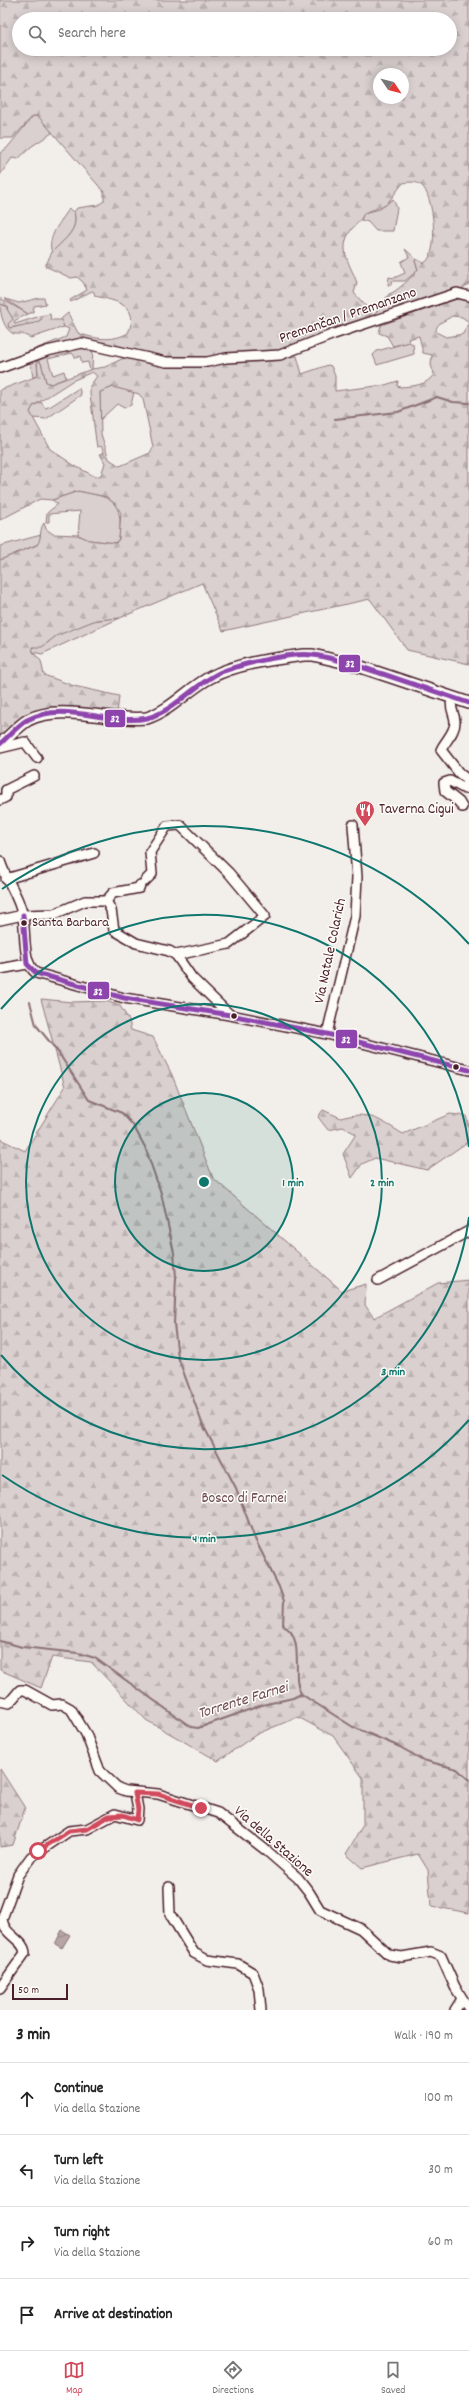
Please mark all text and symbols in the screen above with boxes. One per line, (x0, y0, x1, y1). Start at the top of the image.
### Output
search box (12, 12, 457, 56)
icon: search (26, 23, 48, 45)
text: Search here (58, 23, 126, 45)
north arrow (373, 68, 409, 104)
street label: Premančan / Premanzano (276, 282, 420, 350)
line badge: 32 (338, 654, 361, 673)
text: 32 (345, 657, 355, 673)
line badge: 32 (104, 709, 126, 728)
text: 32 (110, 712, 120, 728)
restaurant icon: Taverna Cigui (354, 799, 376, 827)
place label: Taverna Cigui (379, 799, 454, 821)
street label: Via Natale Colarich (309, 896, 353, 1006)
place label: Santa Barbara (32, 913, 109, 933)
marker: Santa Barbara (19, 918, 29, 928)
line badge: 32 (87, 981, 110, 1000)
text: 32 (93, 985, 103, 1001)
unlabelled marker (229, 1011, 239, 1021)
line badge: 32 (335, 1029, 358, 1049)
text: 32 (341, 1033, 351, 1049)
unlabelled marker (451, 1062, 461, 1072)
centre of rings (197, 1175, 211, 1189)
text: 1 min (282, 1175, 304, 1192)
text: 2 min (370, 1175, 394, 1192)
text: 3 min (381, 1364, 405, 1381)
park label: Bosco di Farnei (201, 1488, 287, 1510)
text: 4 min (192, 1531, 216, 1548)
water label: Torrente Farnei (195, 1676, 294, 1726)
route end (192, 1799, 210, 1817)
street label: Via della Stazione (228, 1801, 318, 1883)
route start (29, 1842, 47, 1860)
scale bar (12, 1982, 68, 2001)
text: 50 m (18, 1983, 39, 1999)
text: 3 min (16, 2024, 50, 2048)
text: Walk · 190 m (394, 2027, 453, 2046)
text: Continue (54, 2078, 103, 2100)
icon: ahead (16, 2088, 38, 2110)
text: 100 m (424, 2089, 453, 2108)
text: Via della Stazione (54, 2100, 140, 2119)
text: Turn left (54, 2150, 103, 2172)
icon: left (16, 2160, 38, 2182)
text: 30 m (428, 2161, 453, 2180)
text: Via della Stazione (54, 2172, 140, 2191)
text: Turn right (54, 2222, 110, 2244)
icon: right (16, 2232, 38, 2254)
text: 60 m (428, 2233, 453, 2252)
text: Via della Stazione (54, 2244, 140, 2263)
icon: arrive (16, 2304, 38, 2326)
text: Arrive at destination (54, 2304, 172, 2326)
tab: Map (63, 2359, 85, 2399)
tab: Directions (212, 2359, 254, 2399)
tab: Saved (381, 2359, 406, 2399)

